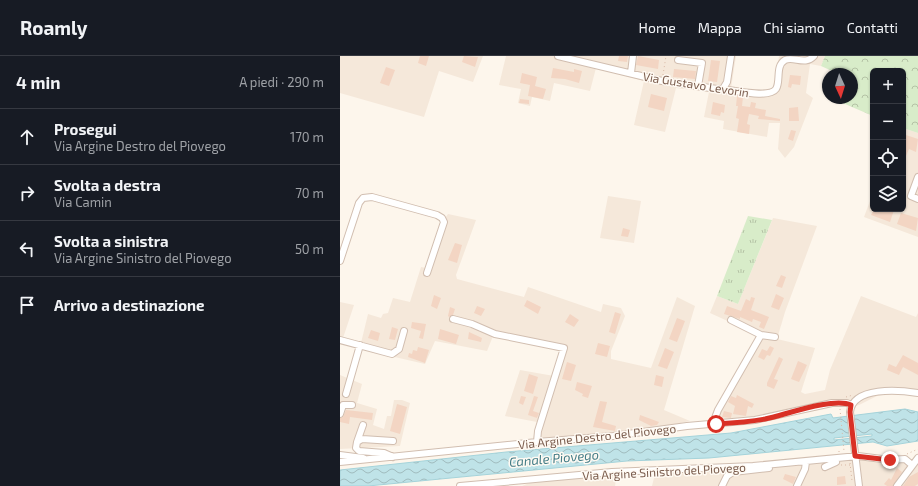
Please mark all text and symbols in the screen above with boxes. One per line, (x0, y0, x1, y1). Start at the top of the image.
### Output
text: Roamly (20, 16, 87, 39)
text: Home (639, 19, 676, 36)
text: Mappa (698, 19, 742, 36)
text: Chi siamo (764, 19, 825, 36)
text: Contatti (847, 19, 898, 36)
north arrow (822, 68, 858, 104)
map controls (870, 68, 906, 212)
button: + (870, 68, 906, 104)
street label: Via Gustavo Levorin (642, 69, 750, 99)
text: 4 min (16, 72, 60, 92)
text: A piedi · 290 m (239, 74, 324, 90)
button: − (870, 104, 906, 140)
text: Prosegui (54, 120, 117, 138)
icon: ahead (16, 126, 38, 148)
text: 170 m (290, 129, 324, 145)
text: Via Argine Destro del Piovego (54, 138, 226, 154)
button: locate (870, 140, 906, 176)
text: Svolta a destra (54, 176, 161, 194)
button: layers (870, 176, 906, 212)
icon: right (16, 182, 38, 204)
text: 70 m (295, 185, 324, 201)
text: Via Camin (54, 194, 112, 210)
text: Svolta a sinistra (54, 232, 169, 250)
icon: left (16, 238, 38, 260)
text: 50 m (295, 241, 324, 257)
text: Via Argine Sinistro del Piovego (54, 250, 232, 266)
icon: arrive (16, 294, 38, 316)
text: Arrivo a destinazione (54, 296, 205, 314)
route start (707, 415, 725, 433)
street label: Via Argine Destro del Piovego (517, 421, 677, 451)
water label: Canale Piovego (508, 446, 600, 470)
route end (881, 451, 899, 469)
street label: Via Argine Sinistro del Piovego (582, 460, 746, 482)

